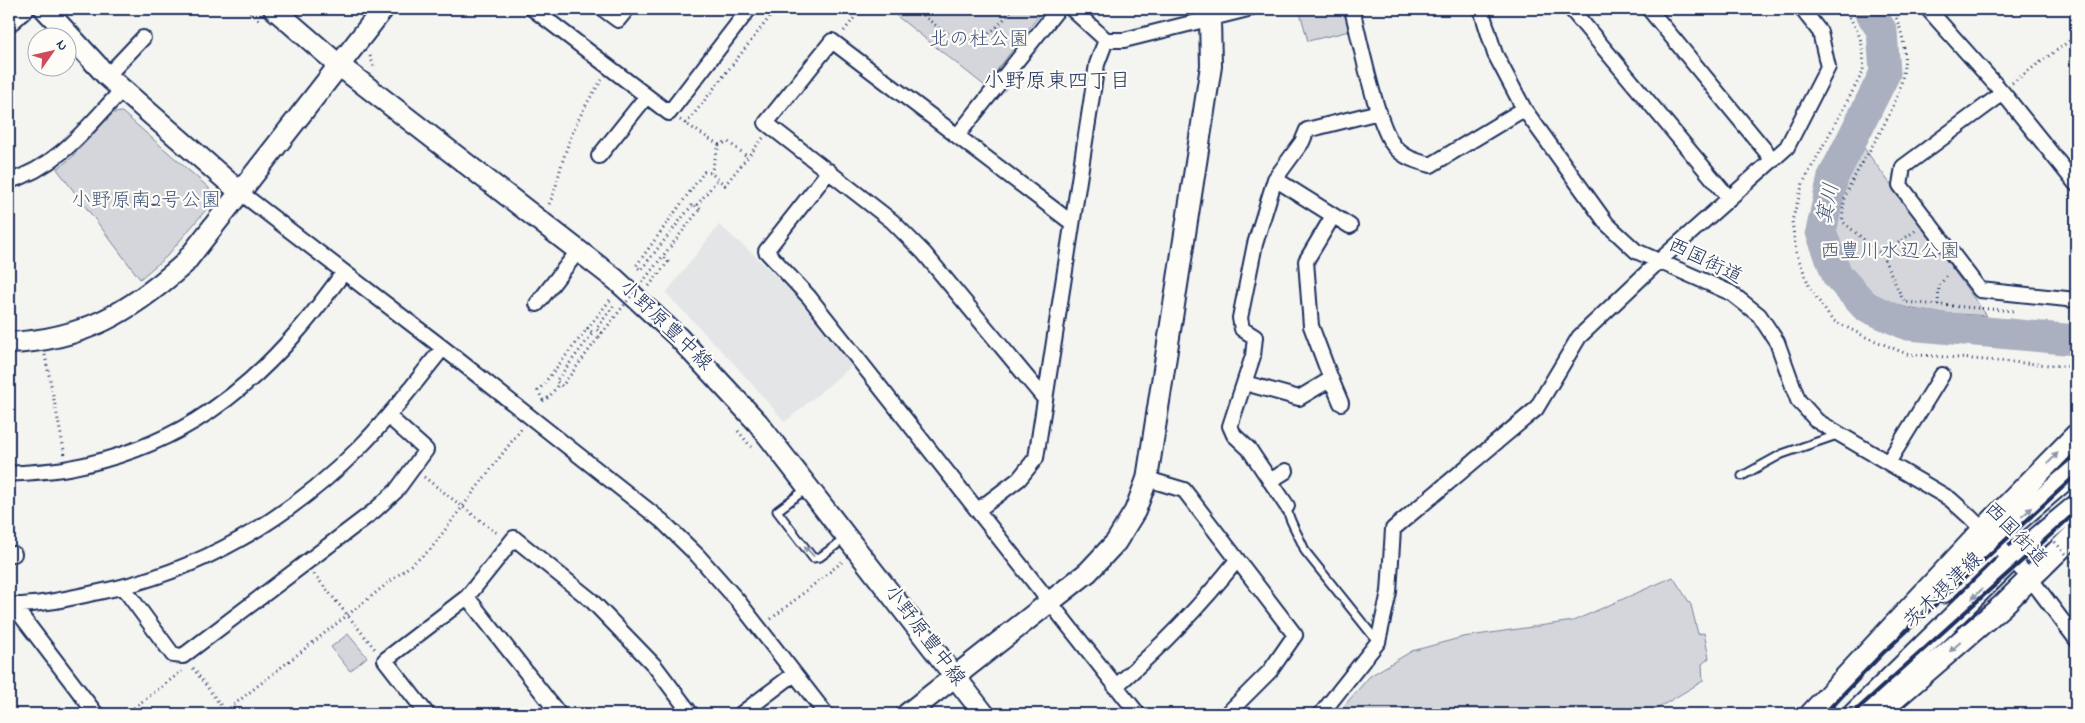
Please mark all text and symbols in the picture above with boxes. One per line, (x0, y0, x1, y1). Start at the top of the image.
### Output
park label: 北の杜公園 (929, 26, 1029, 55)
north arrow (28, 28, 78, 78)
text: N (50, 36, 73, 55)
district label: 小野原東四丁目 (984, 67, 1131, 97)
water label: 箕川 (1810, 181, 1848, 227)
park label: 小野原南2号公園 (71, 187, 221, 216)
street label: 西国街道 (1663, 231, 1747, 293)
park label: 西豊川水辺公園 (1820, 238, 1960, 267)
street label: 小野原豊中線 (612, 274, 718, 378)
one-way arrow (2047, 453, 2059, 465)
street label: 西国街道 (1977, 496, 2053, 574)
one-way arrow (2020, 507, 2033, 518)
one-way arrow (803, 546, 815, 558)
street label: 茨木摂津線 (1898, 546, 1990, 636)
street label: 小野原豊中線 (876, 579, 972, 693)
one-way arrow (1971, 588, 1983, 600)
one-way arrow (1949, 641, 1962, 652)

